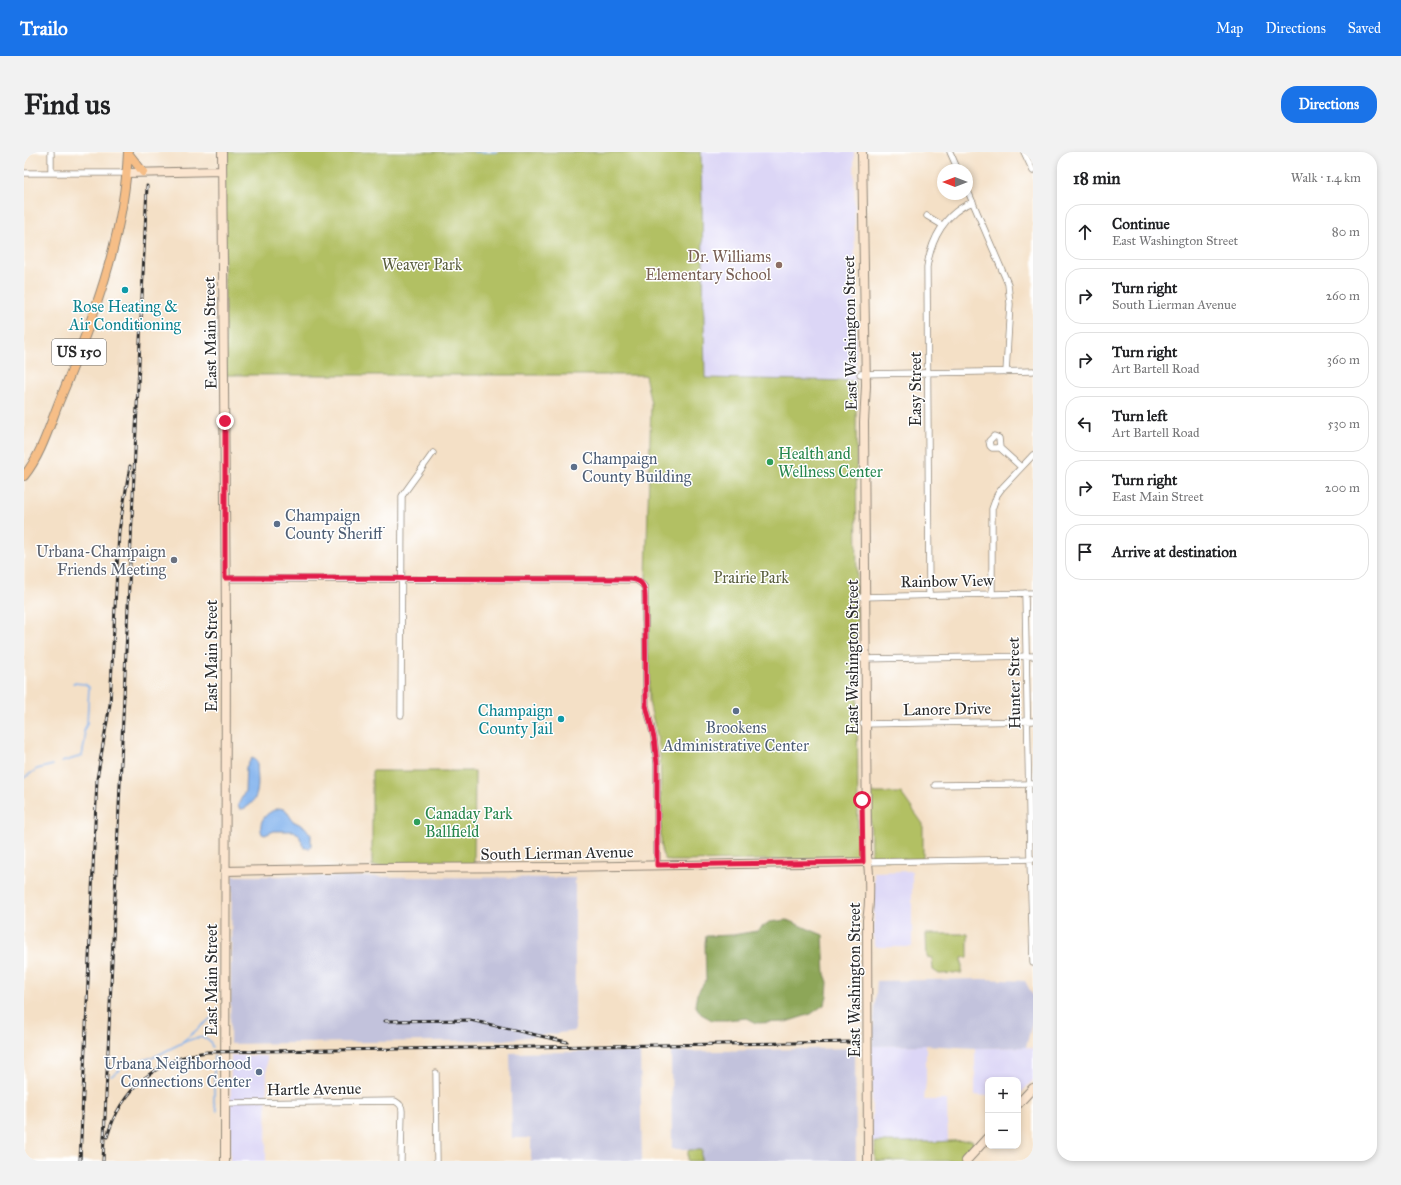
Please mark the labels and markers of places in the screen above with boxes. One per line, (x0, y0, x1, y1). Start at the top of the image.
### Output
place label: Dr. Williams Elementary School (645, 247, 772, 284)
marker: Dr. Williams Elementary School (774, 260, 784, 270)
marker: Rose Heating & Air Conditioning (120, 285, 130, 295)
place label: Rose Heating & Air Conditioning (68, 297, 182, 335)
place label: Health and Wellness Center (778, 444, 883, 481)
place label: Champaign County Building (582, 449, 692, 487)
marker: Health and Wellness Center (765, 457, 775, 467)
marker: Champaign County Building (569, 462, 579, 472)
place label: Champaign County Sheriff (285, 506, 385, 543)
marker: Champaign County Sheriff (272, 519, 282, 529)
place label: Urbana-Champaign Friends Meeting (36, 542, 167, 580)
marker: Urbana-Champaign Friends Meeting (169, 555, 179, 565)
place label: Champaign County Jail (478, 701, 554, 739)
marker: Brookens Administrative Center (731, 706, 741, 716)
marker: Champaign County Jail (556, 714, 566, 724)
place label: Brookens Administrative Center (662, 718, 809, 755)
place label: Canaday Park Ballfield (425, 804, 513, 841)
marker: Canaday Park Ballfield (412, 817, 422, 827)
place label: Urbana Neighborhood Connections Center (104, 1054, 251, 1091)
marker: Urbana Neighborhood Connections Center (254, 1067, 264, 1077)

